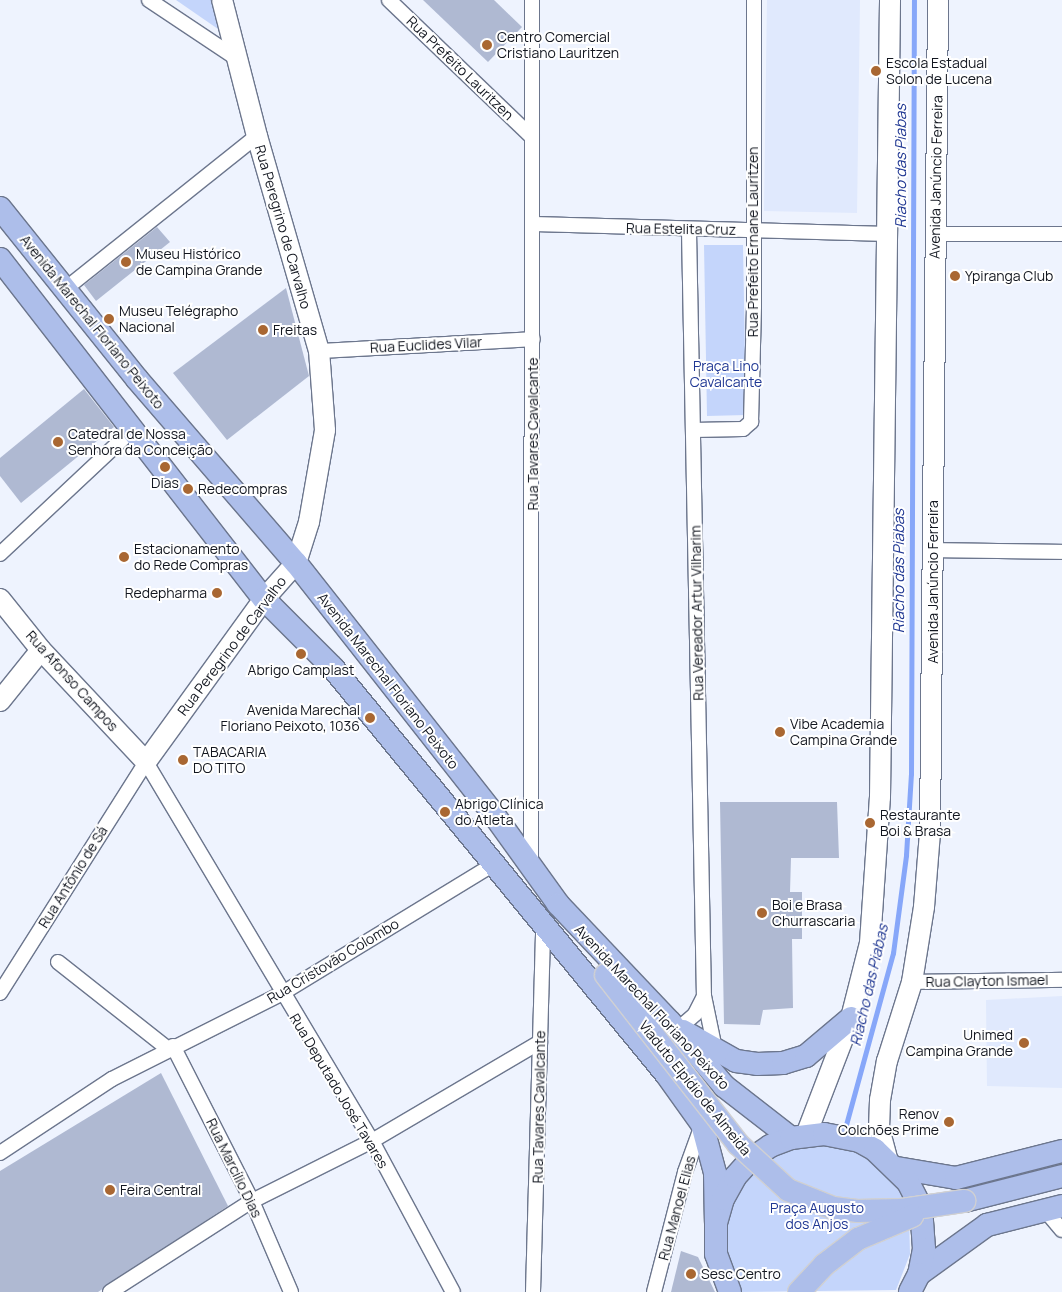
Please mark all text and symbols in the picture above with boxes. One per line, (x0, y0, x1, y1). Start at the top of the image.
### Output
street label: Rua Prefeito Lauritzen (403, 13, 517, 123)
place label: Centro Comercial Cristiano Lauritzen (497, 29, 619, 62)
marker: Centro Comercial Cristiano Lauritzen (481, 39, 493, 51)
place label: Escola Estadual Solon de Lucena (886, 55, 992, 88)
marker: Escola Estadual Solon de Lucena (870, 65, 882, 77)
street label: Avenida Janúncio Ferreira (926, 95, 946, 259)
water label: Riacho das Piabas (892, 104, 910, 228)
street label: Rua Peregrino de Carvalho (252, 143, 314, 311)
street label: Rua Prefeito Ernane Lauritzen (745, 147, 761, 337)
street label: Rua Estelita Cruz (626, 220, 736, 238)
street label: Avenida Marechal Floriano Peixoto (17, 232, 167, 412)
place label: Museu Histórico de Campina Grande (136, 246, 263, 278)
marker: Museu Histórico de Campina Grande (120, 256, 132, 268)
place label: Ypiranga Club (965, 268, 1053, 284)
marker: Ypiranga Club (949, 270, 961, 282)
place label: Museu Telégrapho Nacional (119, 303, 238, 336)
marker: Museu Telégrapho Nacional (103, 313, 115, 325)
place label: Freitas (273, 322, 317, 338)
marker: Freitas (257, 324, 269, 336)
street label: Rua Euclides Vilar (370, 334, 482, 356)
street label: Rua Tavares Cavalcante (525, 358, 541, 510)
park label: Praça Lino Cavalcante (690, 358, 762, 391)
place label: Catedral de Nossa Senhora da Conceição (68, 426, 213, 458)
marker: Catedral de Nossa Senhora da Conceição (52, 436, 64, 448)
marker: Dias (159, 461, 171, 473)
place label: Dias (151, 475, 179, 491)
place label: Redecompras (198, 481, 287, 497)
marker: Redecompras (182, 483, 194, 495)
street label: Avenida Janúncio Ferreira (925, 500, 941, 664)
water label: Riacho das Piabas (890, 509, 908, 633)
street label: Rua Vereador Artur Vilharim (687, 525, 707, 701)
place label: Estacionamento do Rede Compras (134, 541, 248, 574)
marker: Estacionamento do Rede Compras (118, 551, 130, 563)
street label: Rua Peregrino de Carvalho (174, 573, 290, 719)
place label: Redepharma (125, 585, 207, 601)
marker: Redepharma (211, 587, 223, 599)
street label: Avenida Marechal Floriano Peixoto (314, 590, 462, 772)
street label: Rua Afonso Campos (22, 627, 122, 735)
marker: Abrigo Camplast (295, 648, 307, 660)
place label: Abrigo Camplast (248, 662, 354, 678)
place label: Avenida Marechal Floriano Peixoto, 1036 (220, 702, 360, 734)
marker: Avenida Marechal Floriano Peixoto, 1036 (364, 712, 376, 724)
place label: Vibe Academia Campina Grande (790, 716, 897, 749)
marker: Vibe Academia Campina Grande (774, 726, 786, 738)
place label: TABACARIA DO TITO (193, 744, 267, 776)
marker: TABACARIA DO TITO (177, 754, 189, 766)
place label: Abrigo Clínica do Atleta (455, 796, 543, 829)
marker: Abrigo Clínica do Atleta (439, 806, 451, 818)
place label: Restaurante Boi & Brasa (880, 807, 960, 840)
marker: Restaurante Boi & Brasa (864, 817, 876, 829)
street label: Rua Antônio de Sá (35, 823, 111, 931)
place label: Boi e Brasa Churrascaria (772, 897, 855, 930)
marker: Boi e Brasa Churrascaria (756, 907, 768, 919)
street label: Rua Cristovão Colombo (264, 915, 402, 1007)
street label: Avenida Marechal Floriano Peixoto (571, 921, 733, 1093)
water label: Riacho das Piabas (846, 922, 892, 1048)
street label: Rua Clayton Ismael (925, 972, 1049, 990)
street label: Rua Deputado José Tavares (286, 1011, 392, 1171)
street label: Viaduto Elpídio de Almeida (635, 1017, 755, 1159)
place label: Unimed Campina Grande (906, 1027, 1013, 1060)
street label: Rua Tavares Cavalcante (529, 1030, 549, 1184)
marker: Unimed Campina Grande (1017, 1036, 1031, 1050)
place label: Renov Colchões Prime (838, 1106, 939, 1138)
street label: Rua Marcílio Dias (203, 1116, 265, 1220)
marker: Renov Colchões Prime (943, 1116, 955, 1128)
street label: Rua Manoel Elias (655, 1154, 699, 1262)
place label: Feira Central (120, 1182, 201, 1198)
marker: Feira Central (104, 1184, 116, 1196)
park label: Praça Augusto dos Anjos (770, 1200, 864, 1232)
place label: Sesc Centro (701, 1266, 781, 1282)
marker: Sesc Centro (685, 1268, 697, 1280)

